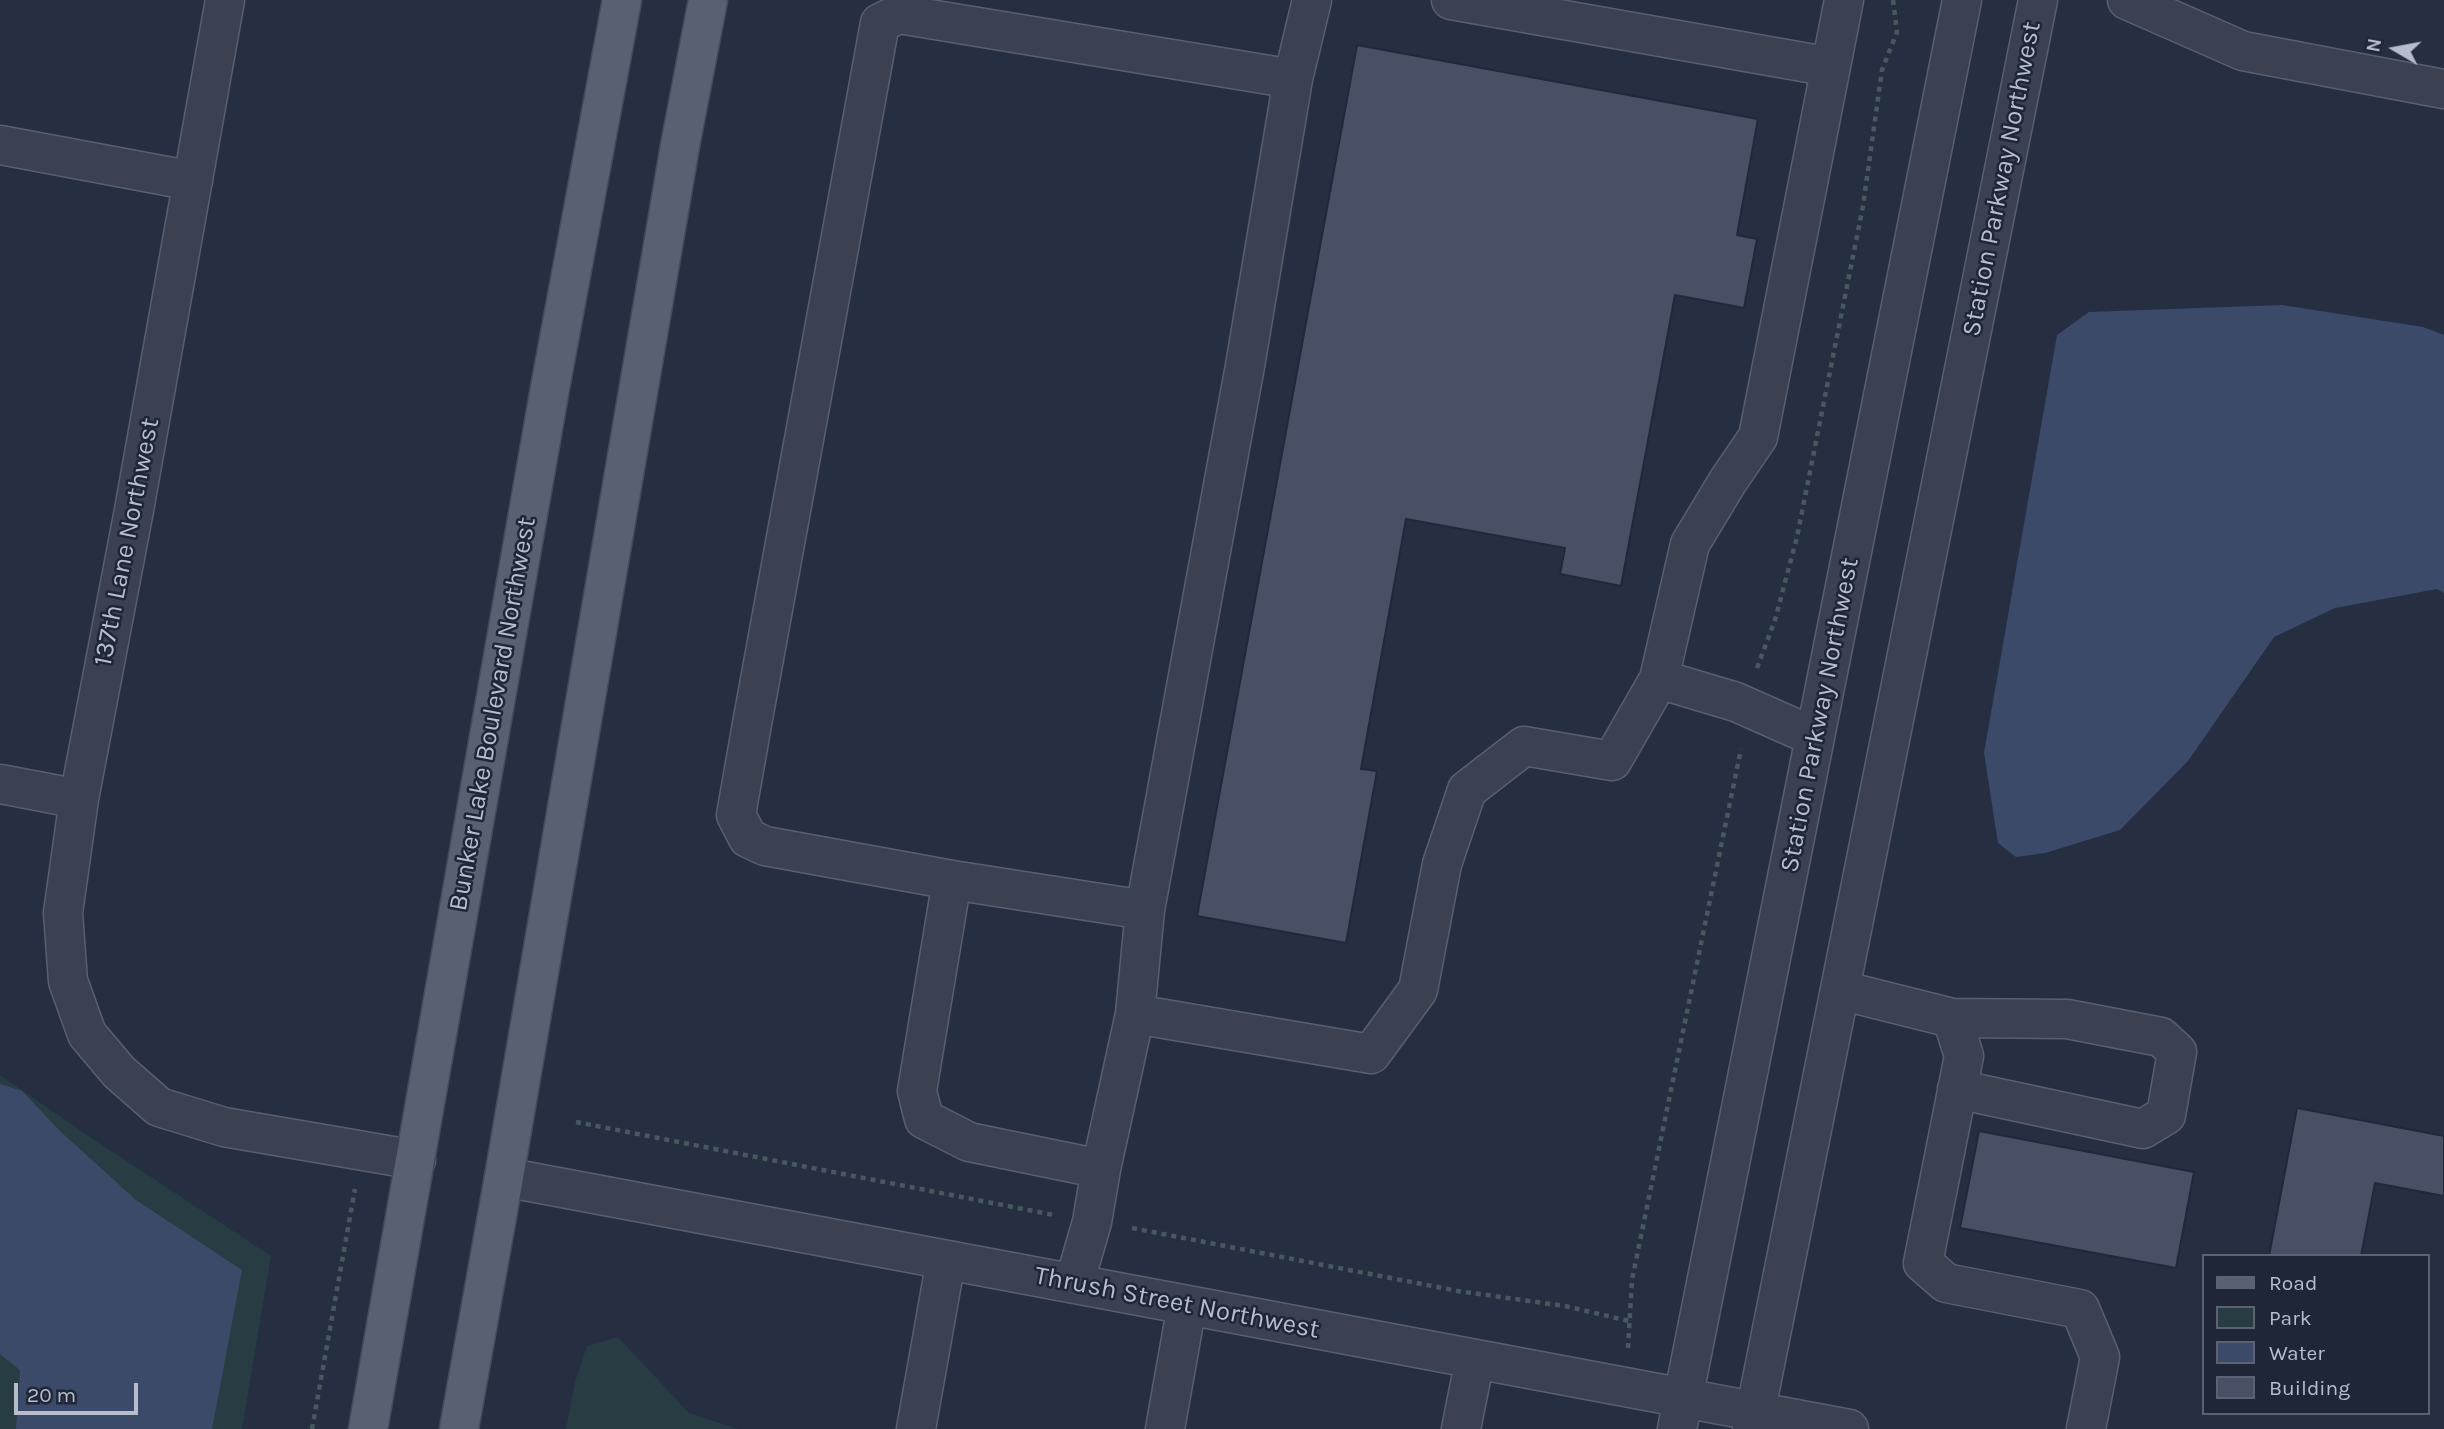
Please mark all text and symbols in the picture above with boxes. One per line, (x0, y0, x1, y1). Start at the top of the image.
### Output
north arrow (2360, 14, 2430, 84)
street label: Station Parkway Northwest (1956, 19, 2048, 339)
text: N (2362, 37, 2386, 54)
street label: 137th Lane Northwest (88, 415, 166, 669)
street label: Bunker Lake Boulevard Northwest (443, 515, 543, 913)
street label: Station Parkway Northwest (1774, 555, 1866, 875)
legend (2202, 1254, 2430, 1415)
street label: Thrush Street Northwest (1032, 1260, 1322, 1346)
text: Road (2269, 1271, 2317, 1295)
text: Park (2269, 1306, 2312, 1330)
text: Water (2269, 1341, 2325, 1365)
scale bar (18, 1370, 142, 1414)
text: Building (2269, 1376, 2350, 1400)
text: 20 m (27, 1383, 76, 1407)

